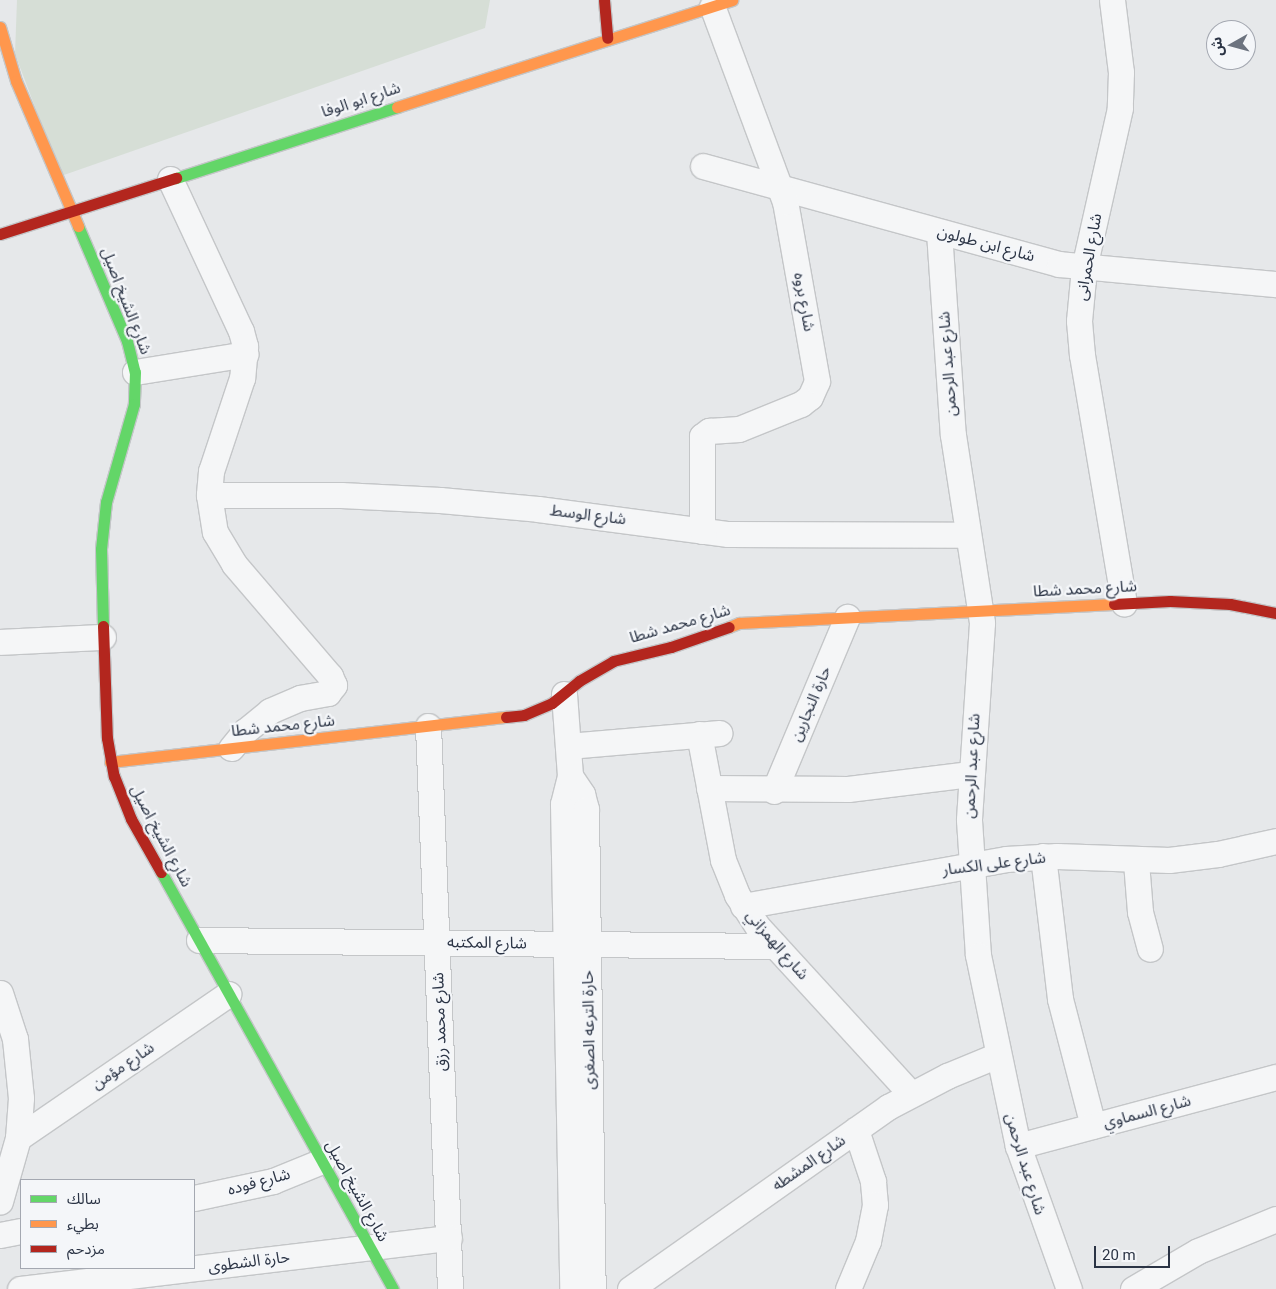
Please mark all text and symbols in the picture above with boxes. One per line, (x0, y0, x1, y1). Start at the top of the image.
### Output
north arrow (1206, 20, 1256, 70)
text: ش (1208, 36, 1226, 57)
street label: شارع ابو الوفا (319, 78, 403, 122)
street label: شارع الحمرانى (1072, 212, 1106, 302)
street label: شارع ابن طولون (935, 222, 1037, 266)
street label: شارع الشيخ اصيل (97, 245, 155, 357)
street label: شارع بروه (789, 271, 819, 333)
street label: شارع عبد الرحمن (935, 311, 961, 417)
street label: شارع الوسط (549, 501, 627, 529)
street label: شارع محمد شطا (1033, 577, 1137, 601)
street label: شارع محمد شطا (627, 600, 733, 648)
street label: حارة النجارين (787, 663, 835, 745)
street label: شارع محمد شطا (230, 711, 336, 741)
street label: شارع عبد الرحمن (960, 713, 984, 819)
street label: شارع الشيخ اصيل (126, 782, 196, 890)
street label: شارع على الكسار (941, 848, 1047, 880)
street label: شارع الهمزاني (741, 906, 813, 984)
street label: شارع المكتبه (447, 933, 527, 953)
street label: حارة الترعه الصغرى (578, 970, 600, 1090)
street label: شارع محمد رزق (429, 972, 451, 1072)
street label: شارع مؤمن (88, 1038, 158, 1094)
street label: شارع السماوي (1101, 1091, 1193, 1133)
street label: شارع عبد الرحمن (1000, 1111, 1050, 1217)
street label: شارع المشطه (769, 1131, 849, 1195)
street label: شارع الشيخ اصيل (321, 1137, 393, 1245)
street label: شارع فوده (226, 1164, 292, 1200)
legend (20, 1179, 195, 1269)
text: سالك (67, 1190, 101, 1208)
text: بطيء (67, 1215, 99, 1233)
scale bar (1096, 1236, 1172, 1268)
text: مزدحم (67, 1240, 105, 1258)
text: 20 m (1102, 1246, 1136, 1264)
street label: حارة الشطوى (207, 1247, 291, 1277)

